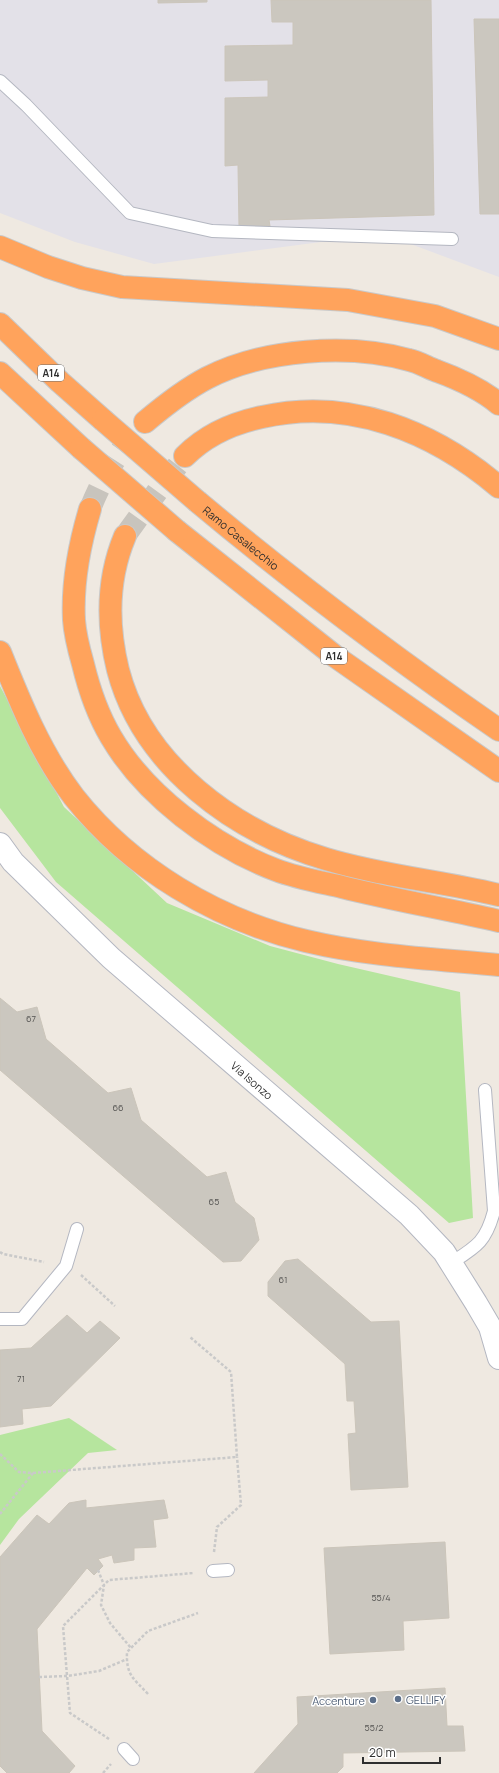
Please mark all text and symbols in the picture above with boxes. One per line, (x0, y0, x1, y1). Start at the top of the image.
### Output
road number: A14 (38, 365, 64, 381)
street label: Ramo Casalecchio (200, 502, 283, 573)
road number: A14 (321, 648, 347, 664)
house number: 67 (26, 1012, 37, 1025)
street label: Via Isonzo (228, 1058, 277, 1102)
house number: 66 (112, 1101, 124, 1114)
house number: 65 (209, 1195, 219, 1208)
house number: 61 (279, 1273, 287, 1286)
house number: 71 (17, 1372, 25, 1385)
house number: 55/4 (371, 1591, 391, 1604)
place label: GELLIFY (406, 1692, 446, 1707)
place label: Accenture (312, 1693, 366, 1708)
marker: GELLIFY (393, 1694, 403, 1704)
marker: Accenture (368, 1695, 378, 1705)
house number: 55/2 (364, 1721, 384, 1734)
scale bar (363, 1739, 440, 1765)
text: 20 m (369, 1744, 396, 1761)

